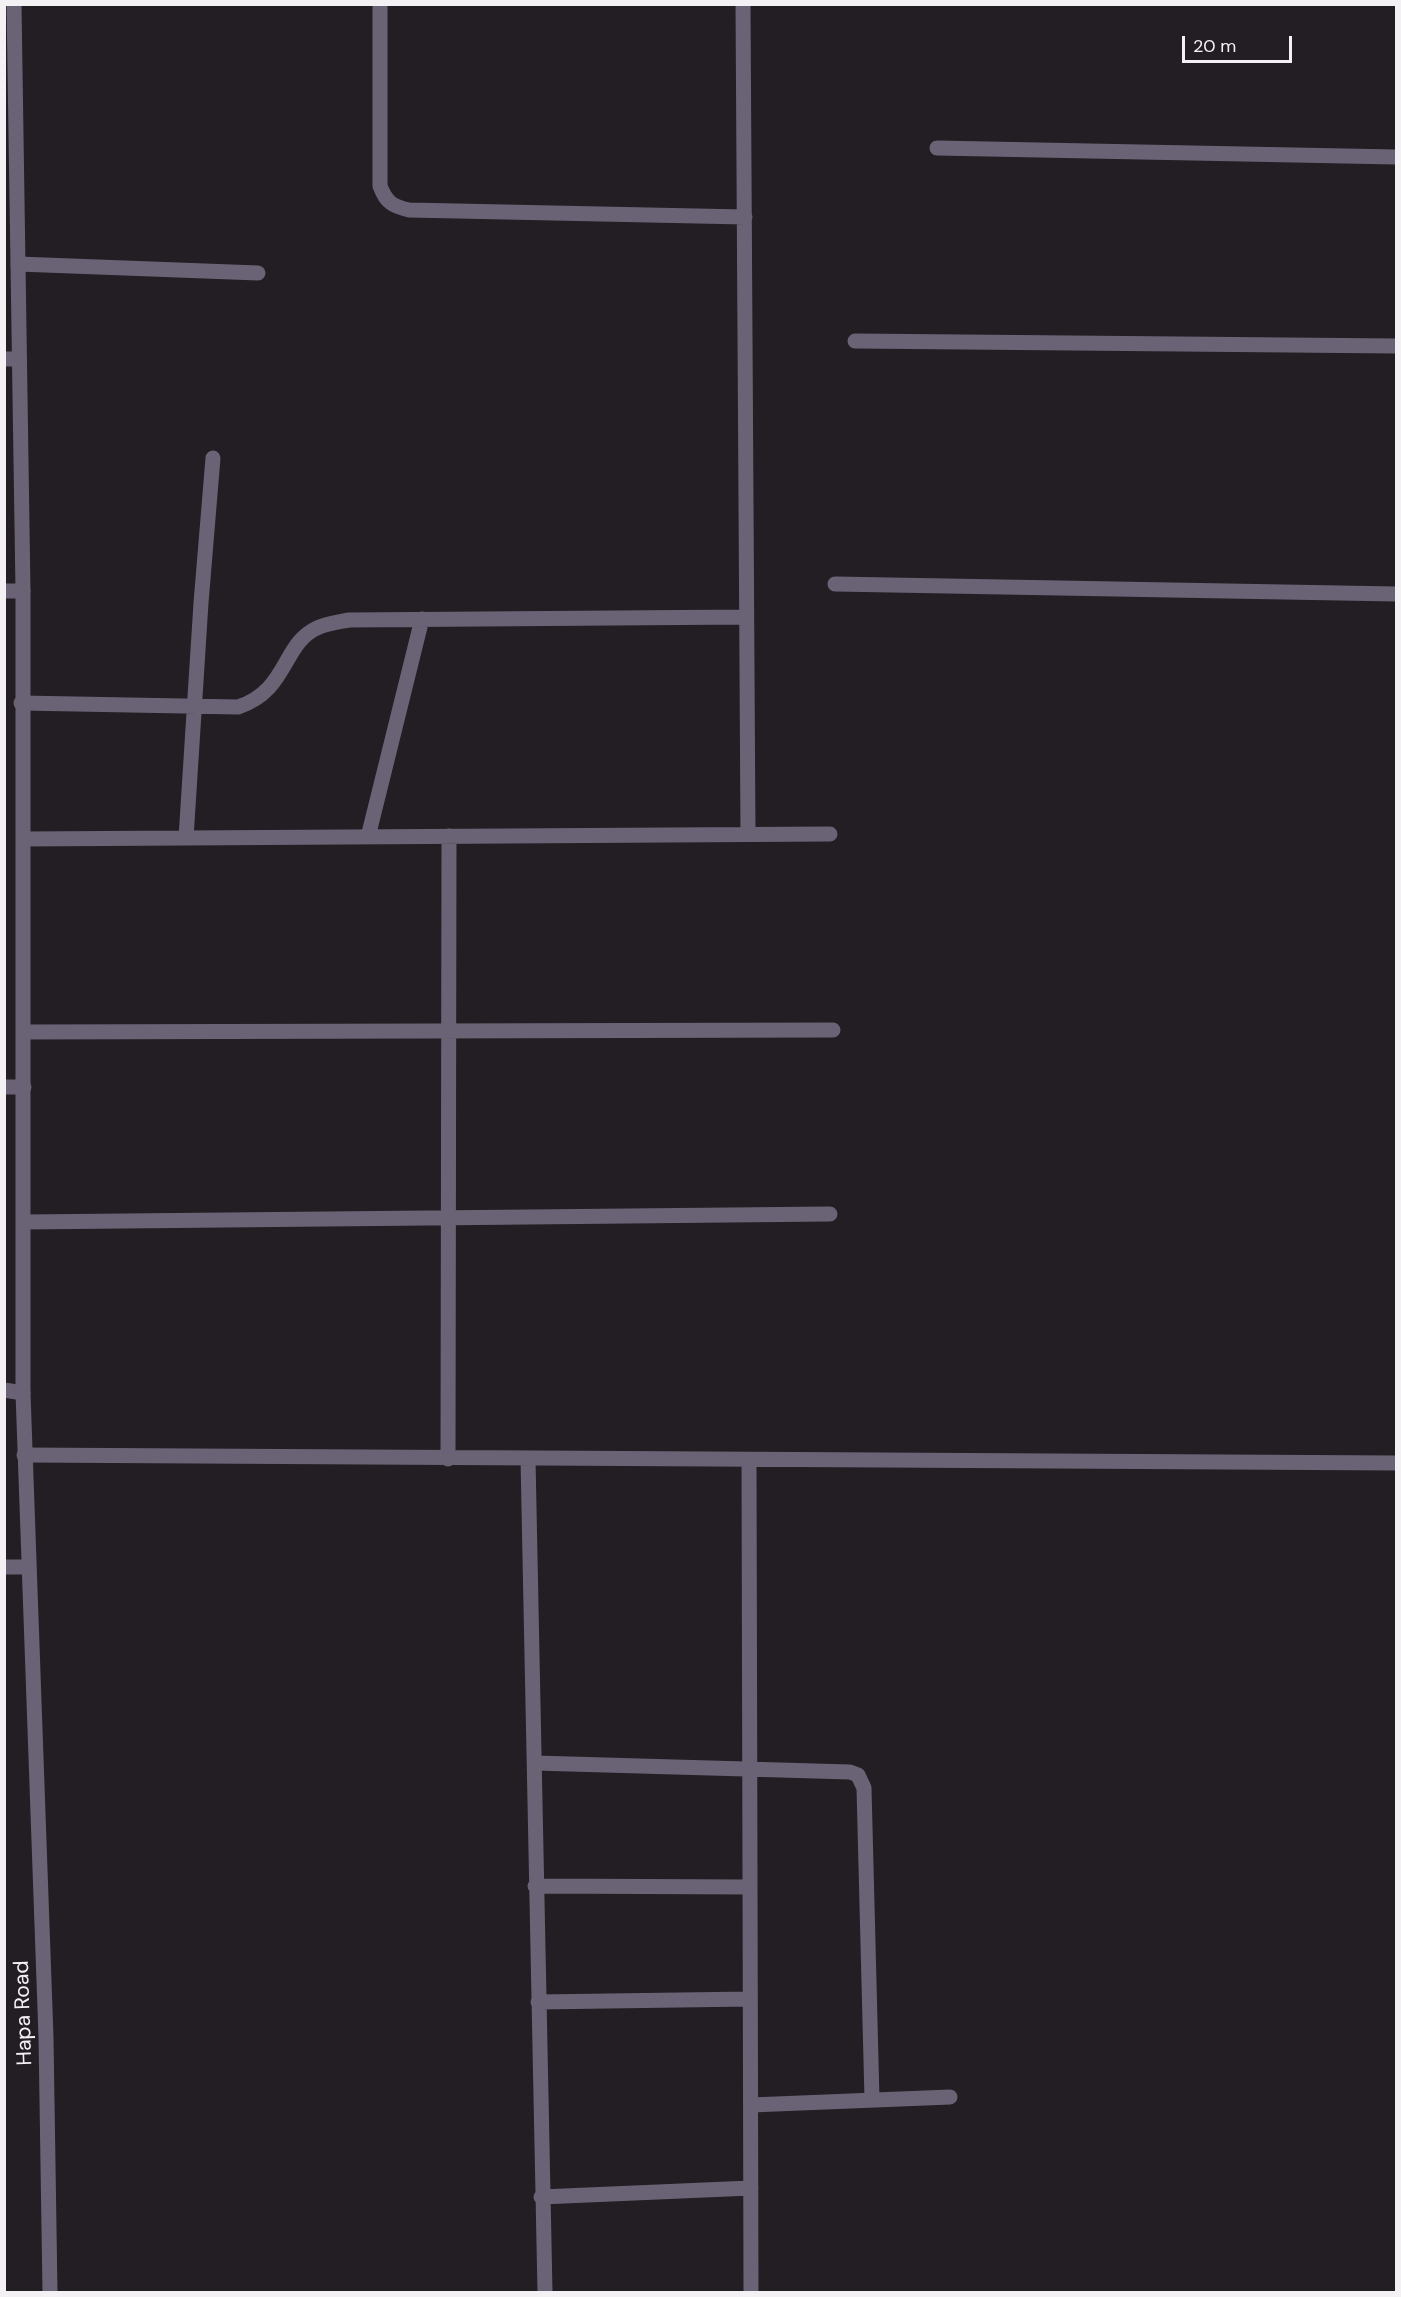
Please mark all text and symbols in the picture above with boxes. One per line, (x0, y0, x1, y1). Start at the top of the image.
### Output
scale bar (1185, 24, 1294, 62)
text: 20 m (1193, 34, 1236, 58)
street label: Hapa Road (10, 1960, 38, 2066)

